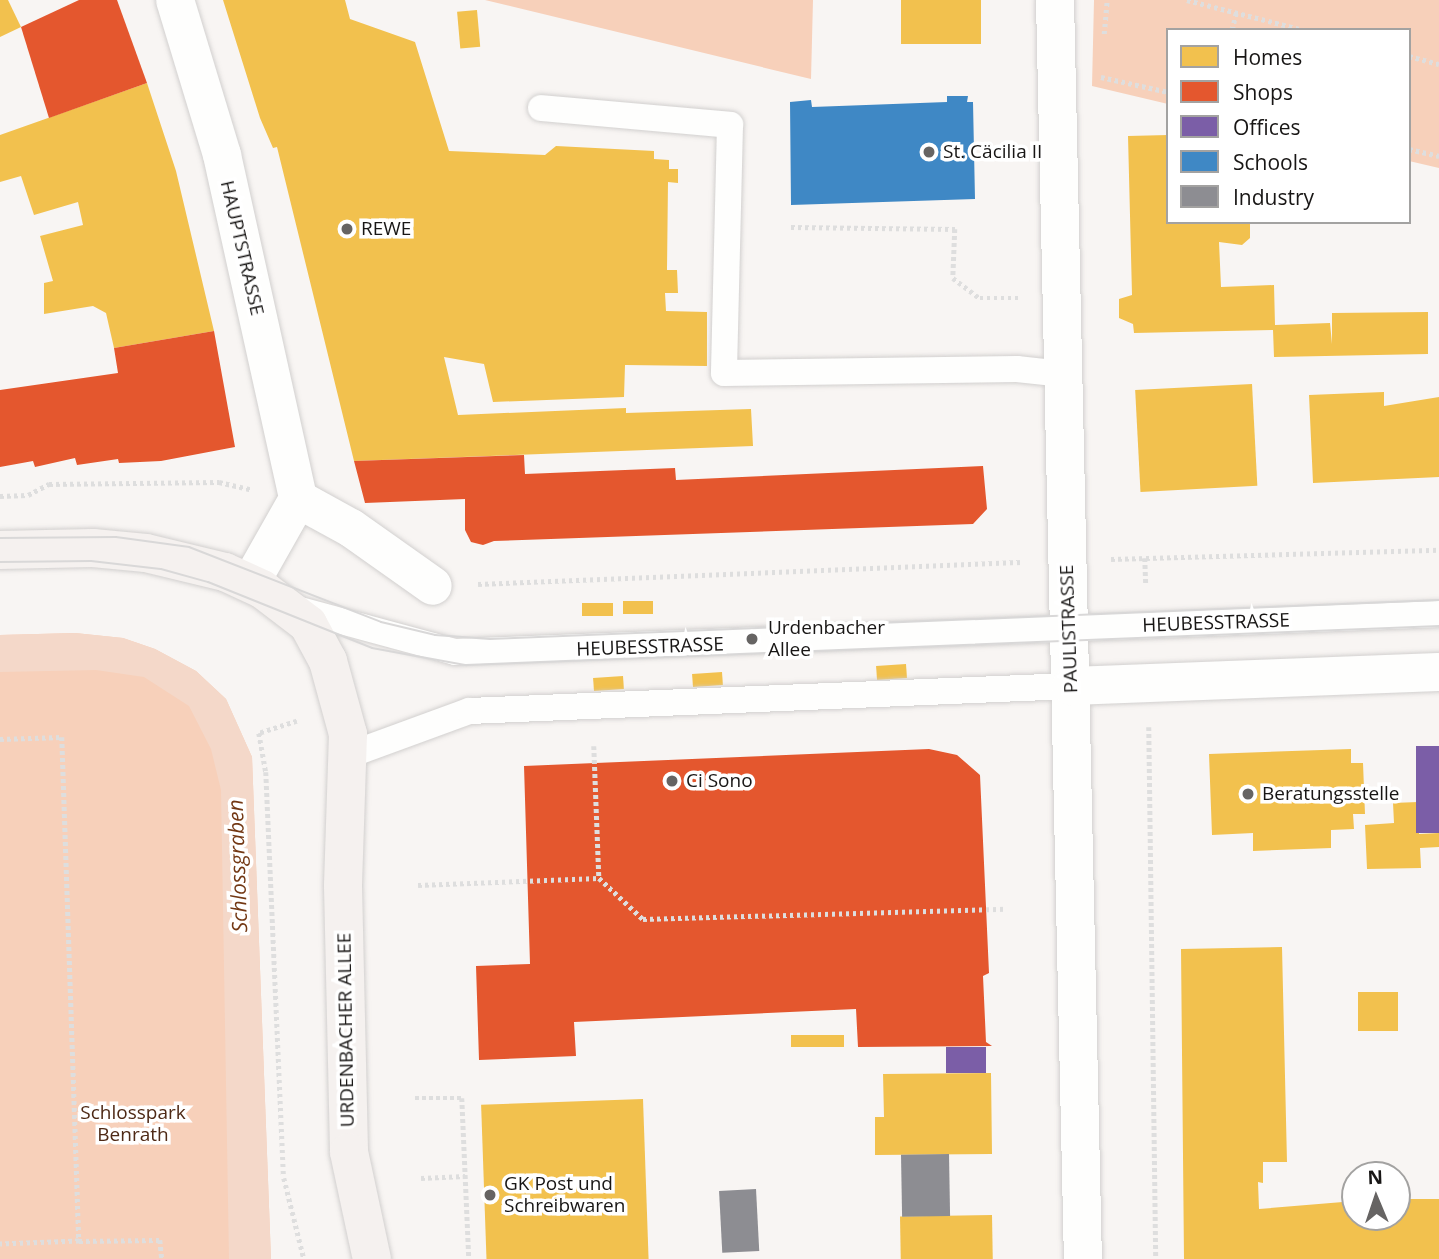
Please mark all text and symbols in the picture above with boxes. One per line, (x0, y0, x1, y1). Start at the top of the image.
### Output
legend (1166, 28, 1411, 224)
text: Homes (1233, 43, 1302, 71)
text: Shops (1233, 78, 1293, 106)
text: Offices (1233, 113, 1301, 141)
place label: St. Cäcilia II (943, 141, 1042, 163)
marker: St. Cäcilia II (921, 144, 937, 160)
text: Schools (1233, 148, 1308, 176)
street label: HAUPTSTRASSE (215, 178, 269, 318)
text: Industry (1233, 183, 1314, 211)
place label: REWE (361, 218, 411, 240)
marker: REWE (339, 221, 355, 237)
street label: PAULISTRASSE (1055, 564, 1083, 694)
street label: HEUBESSTRASSE (1142, 609, 1290, 637)
place label: Urdenbacher Allee (768, 617, 885, 661)
marker: Urdenbacher Allee (742, 629, 762, 649)
street label: HEUBESSTRASSE (576, 633, 724, 661)
place label: Ci Sono (686, 770, 753, 792)
marker: Ci Sono (664, 773, 680, 789)
place label: Beratungsstelle (1262, 783, 1399, 805)
marker: Beratungsstelle (1240, 786, 1256, 802)
water label: Schlossgraben (222, 799, 252, 933)
street label: URDENBACHER ALLEE (333, 932, 359, 1128)
park label: Schlosspark Benrath (80, 1102, 186, 1146)
north arrow (1341, 1161, 1411, 1231)
text: N (1367, 1164, 1384, 1190)
place label: GK Post und Schreibwaren (504, 1173, 625, 1217)
marker: GK Post und Schreibwaren (482, 1187, 498, 1203)

